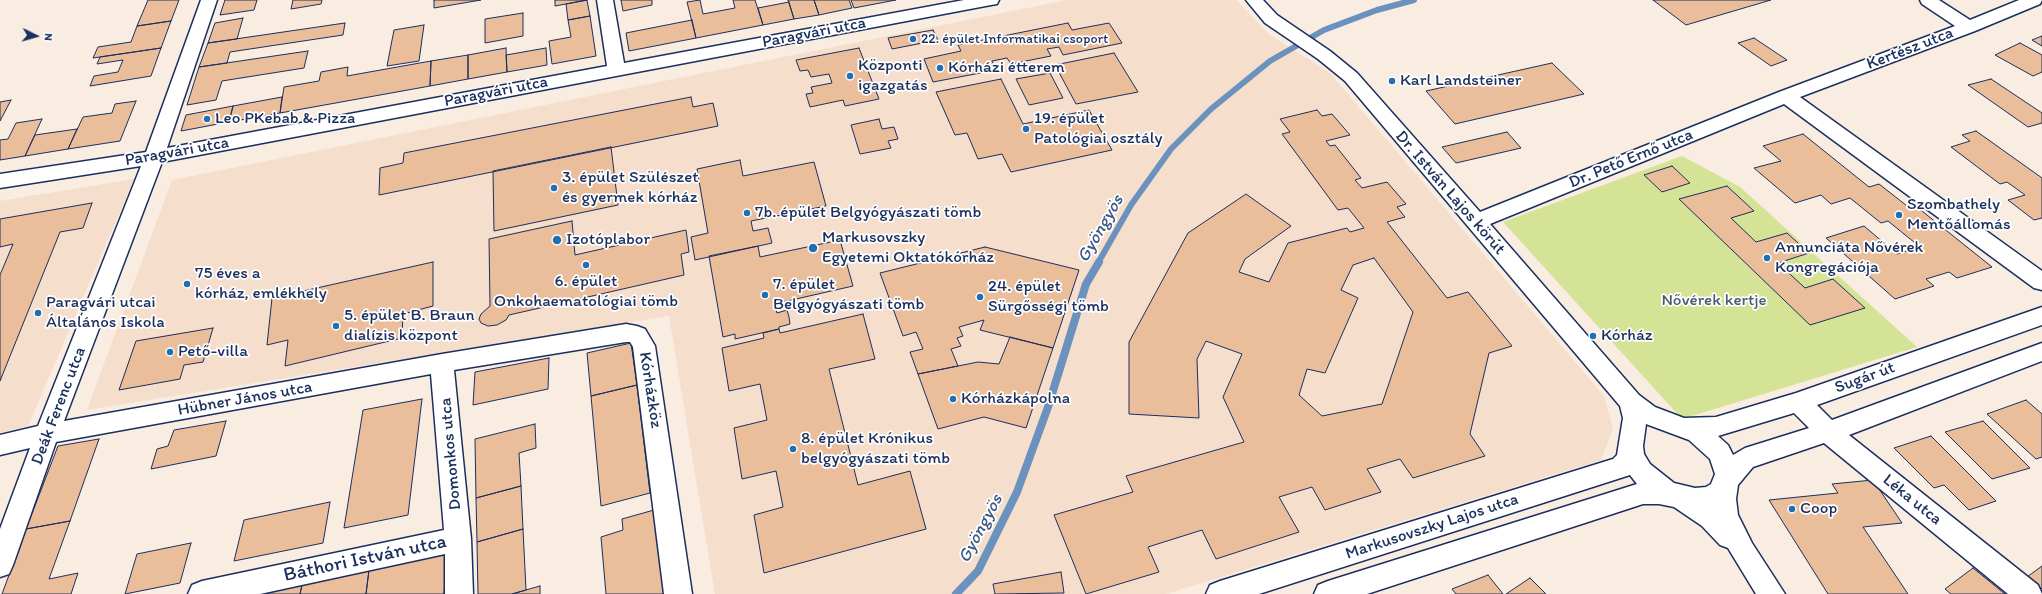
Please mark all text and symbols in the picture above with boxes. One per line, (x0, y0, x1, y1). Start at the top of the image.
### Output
street label: Paragvári utca (760, 13, 868, 53)
north arrow (16, 16, 56, 56)
street label: Kertész utca (1864, 23, 1956, 75)
place label: 22. épület Informatikai csoport (921, 31, 1108, 47)
text: N (42, 33, 55, 41)
marker: 22. épület Informatikai csoport (908, 34, 918, 44)
place label: Központi igazgatás (858, 56, 928, 96)
place label: Kórházi étterem (948, 58, 1065, 78)
marker: Kórházi étterem (935, 63, 945, 73)
marker: Központi igazgatás (845, 71, 855, 81)
place label: Karl Landsteiner (1400, 71, 1522, 91)
street label: Paragvári utca (442, 72, 550, 112)
marker: Karl Landsteiner (1387, 76, 1397, 86)
place label: Leo PKebab & Pizza (215, 109, 355, 129)
place label: 19. épület Patológiai osztály (1034, 109, 1163, 149)
marker: Leo PKebab & Pizza (202, 114, 212, 124)
marker: 19. épület Patológiai osztály (1021, 124, 1031, 134)
street label: Dr. Pető Ernő utca (1566, 125, 1696, 193)
street label: Dr. István Lajos körút (1391, 127, 1509, 259)
street label: Paragvári utca (123, 133, 231, 171)
place label: 3. épület Szülészet és gyermek kórház (562, 168, 699, 208)
marker: 3. épület Szülészet és gyermek kórház (549, 183, 559, 193)
water label: Gyöngyös (1073, 191, 1129, 267)
place label: Szombathely Mentőállomás (1907, 195, 2011, 235)
place label: 7b. épület Belgyógyászati tömb (755, 203, 981, 223)
marker: 7b. épület Belgyógyászati tömb (742, 208, 752, 218)
marker: Szombathely Mentőállomás (1894, 210, 1904, 220)
place label: Markusovszky Egyetemi Oktatókórház (822, 228, 994, 268)
place label: Izotóplabor (566, 230, 650, 250)
marker: Izotóplabor (551, 234, 563, 246)
place label: Annunciáta Nővérek Kongregációja (1775, 238, 1923, 278)
marker: Markusovszky Egyetemi Oktatókórház (807, 242, 819, 254)
marker: Annunciáta Nővérek Kongregációja (1762, 253, 1772, 263)
marker: 6. épület Onkohaematológiai tömb (581, 260, 591, 270)
place label: 75 éves a kórház, emlékhely (195, 264, 327, 304)
place label: 6. épület Onkohaematológiai tömb (494, 272, 678, 312)
place label: 7. épület Belgyógyászati tömb (773, 275, 924, 315)
place label: 24. épület Sürgősségi tömb (988, 277, 1109, 317)
marker: 75 éves a kórház, emlékhely (182, 279, 192, 289)
marker: 7. épület Belgyógyászati tömb (760, 290, 770, 300)
park label: Nővérek kertje (1661, 291, 1767, 311)
marker: 24. épület Sürgősségi tömb (975, 292, 985, 302)
place label: Paragvári utcai Általános Iskola (46, 293, 165, 333)
place label: 5. épület B. Braun dialízis központ (344, 306, 474, 346)
marker: Paragvári utcai Általános Iskola (33, 308, 43, 318)
marker: 5. épület B. Braun dialízis központ (331, 321, 341, 331)
place label: Kórház (1601, 326, 1653, 346)
marker: Kórház (1588, 331, 1598, 341)
place label: Pető-villa (178, 342, 248, 362)
street label: Deák Ferenc utca (27, 344, 91, 468)
marker: Pető-villa (165, 347, 175, 357)
street label: Kórházköz (634, 350, 666, 430)
street label: Sugár út (1832, 358, 1898, 398)
street label: Hübner János utca (176, 377, 314, 421)
place label: Kórházkápolna (961, 389, 1070, 409)
marker: Kórházkápolna (948, 394, 958, 404)
street label: Domonkos utca (436, 397, 466, 511)
place label: 8. épület Krónikus belgyógyászati tömb (801, 429, 950, 469)
marker: 8. épület Krónikus belgyógyászati tömb (788, 444, 798, 454)
street label: Léka utca (1878, 470, 1946, 530)
street label: Markusovszky Lajos utca (1343, 489, 1521, 565)
water label: Gyöngyös (954, 491, 1008, 567)
place label: Coop (1800, 499, 1837, 519)
marker: Coop (1787, 504, 1797, 514)
street label: Báthori István utca (282, 530, 448, 588)

